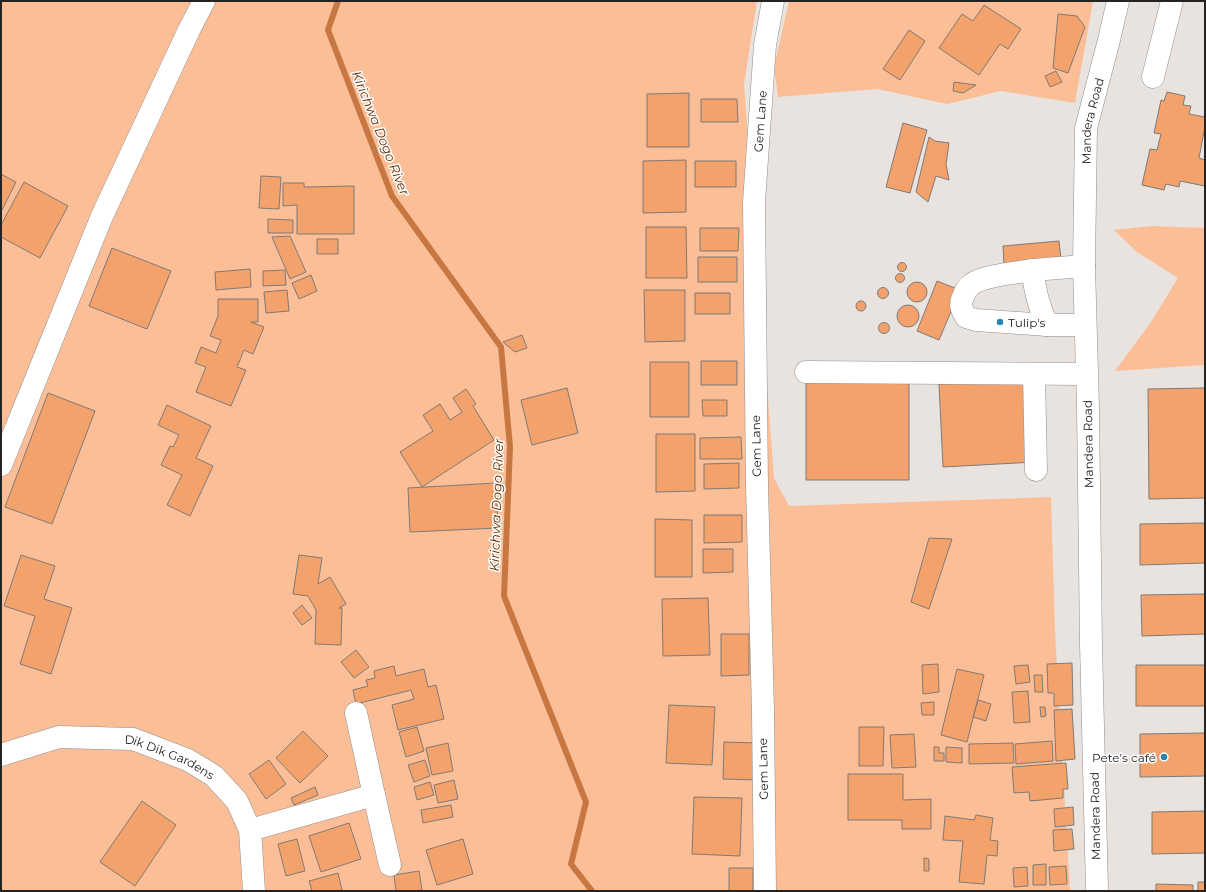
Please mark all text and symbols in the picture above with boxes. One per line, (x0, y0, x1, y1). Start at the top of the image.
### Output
water label: Kirichwa Dogo River (349, 68, 414, 198)
street label: Mandera Road (1078, 76, 1106, 164)
street label: Gem Lane (750, 90, 769, 153)
place label: Tulip's (1008, 315, 1046, 330)
marker: Tulip's (995, 317, 1005, 327)
street label: Mandera Road (1080, 400, 1096, 488)
street label: Gem Lane (748, 415, 764, 477)
water label: Kirichwa Dogo River (486, 438, 506, 572)
street label: Dik Dik Gardens (124, 731, 218, 782)
street label: Gem Lane (755, 738, 771, 800)
place label: Pete’s café (1092, 750, 1156, 765)
marker: Pete’s café (1159, 752, 1169, 762)
street label: Mandera Road (1087, 772, 1103, 860)

